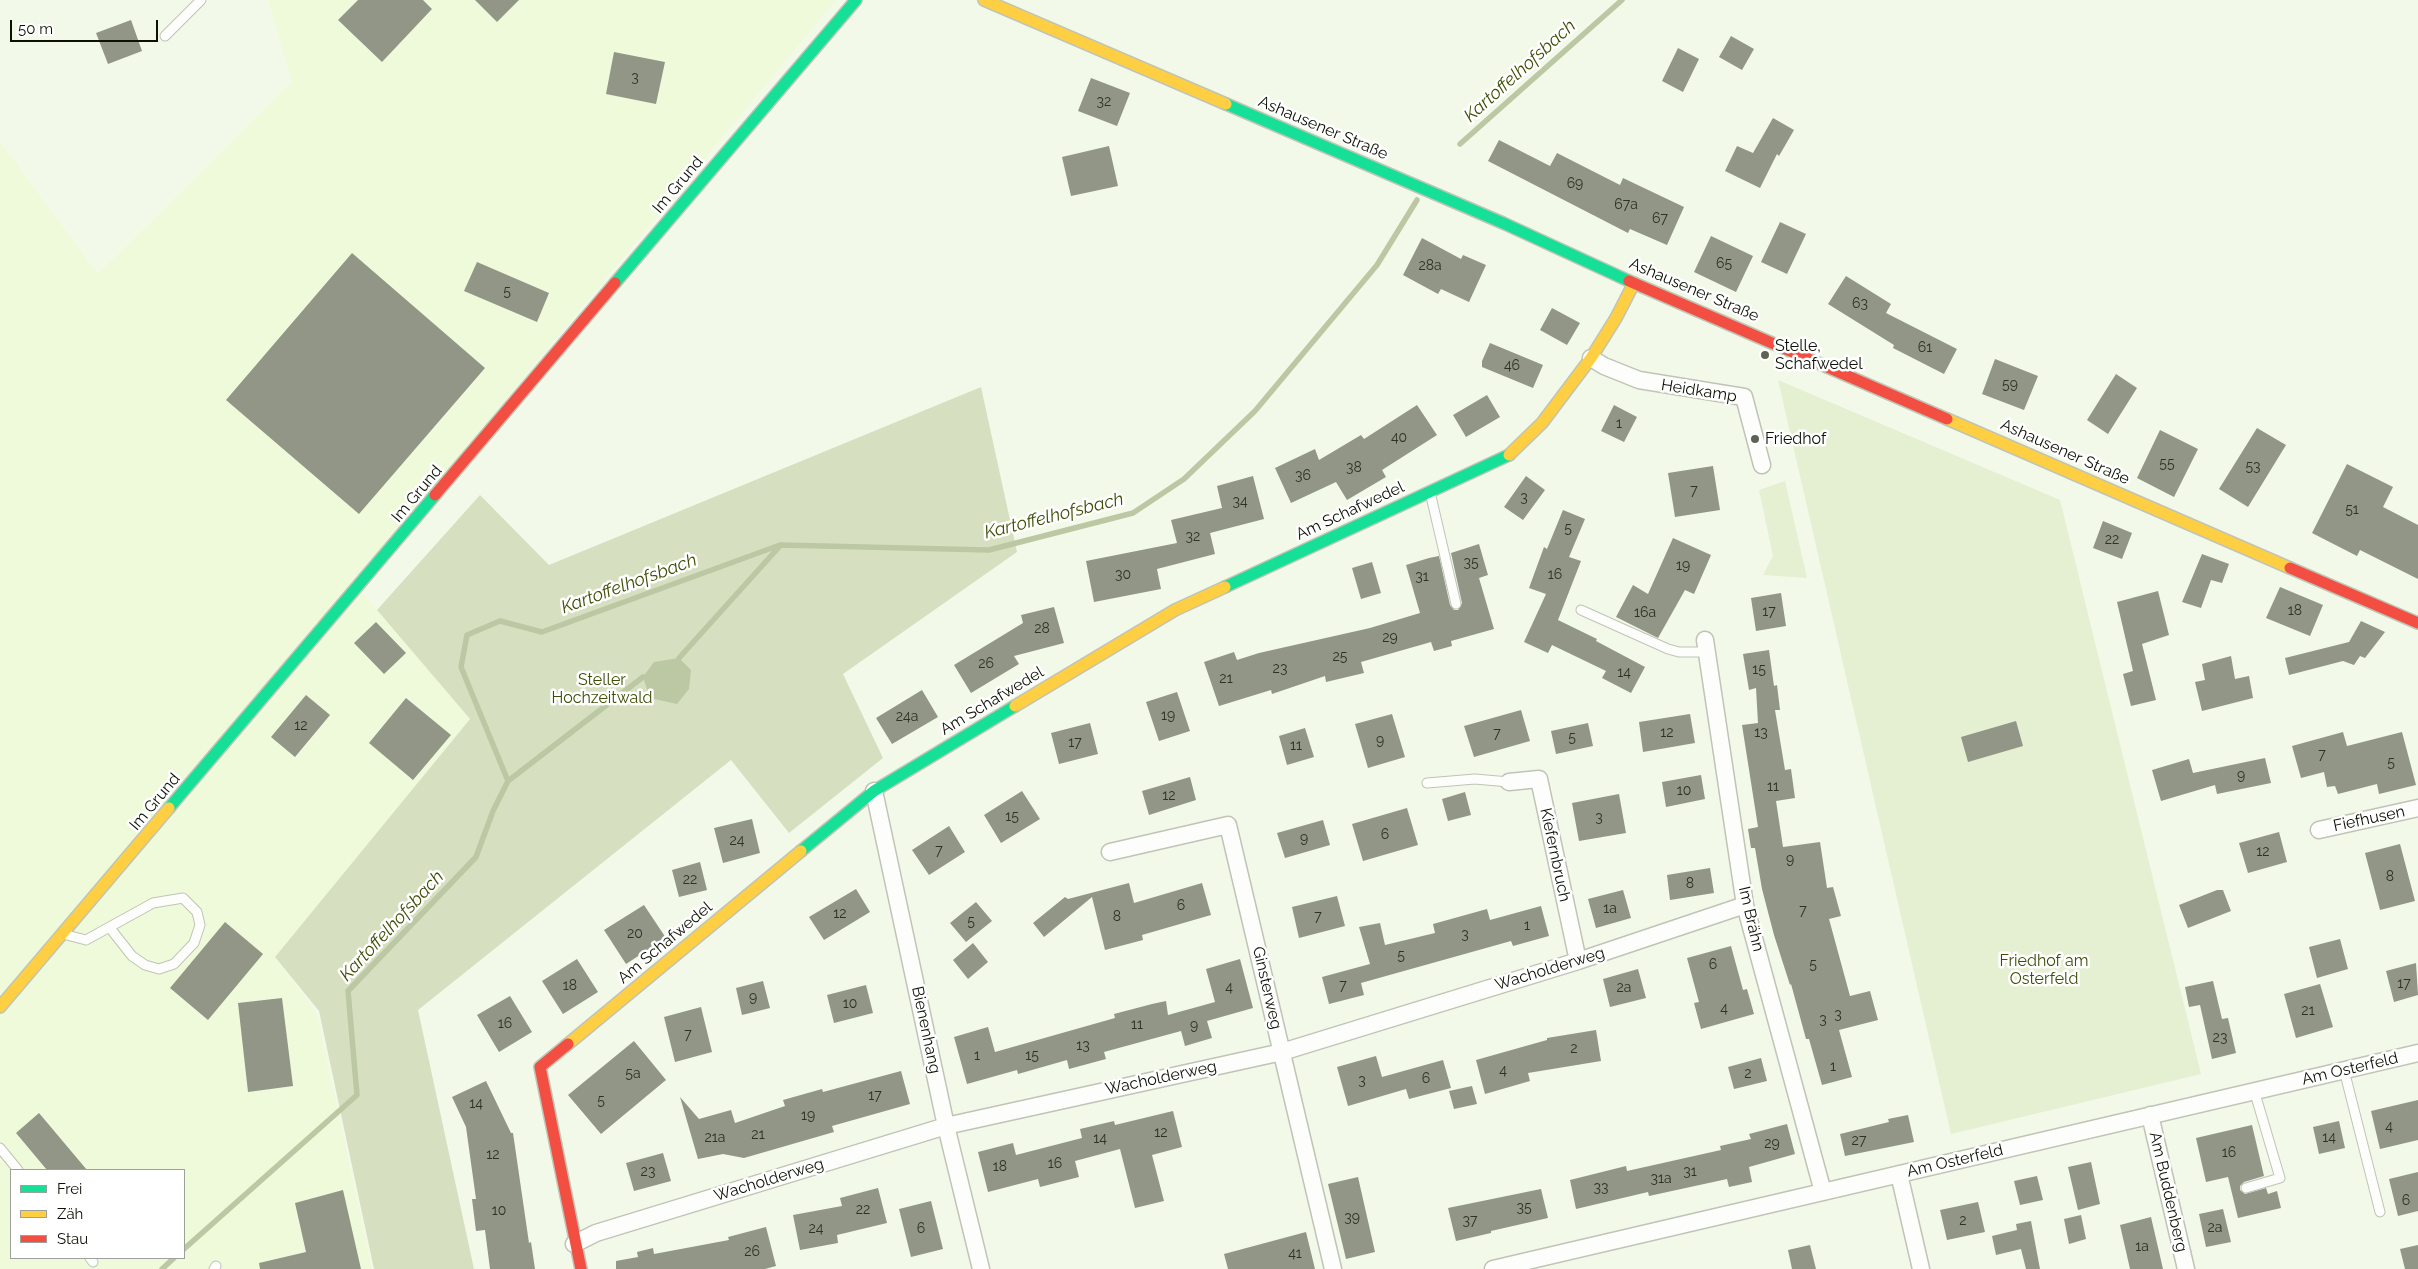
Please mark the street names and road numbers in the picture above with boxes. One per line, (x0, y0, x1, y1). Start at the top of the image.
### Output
street label: Ashausener Straße (1255, 92, 1391, 164)
street label: Im Grund (649, 153, 707, 217)
street label: Ashausener Straße (1626, 254, 1762, 326)
street label: Heidkamp (1660, 376, 1738, 406)
street label: Ashausener Straße (1998, 415, 2132, 489)
street label: Im Grund (388, 462, 446, 526)
street label: Am Schafwedel (1293, 478, 1407, 544)
street label: Am Schafwedel (937, 663, 1047, 739)
street label: Im Grund (126, 770, 184, 834)
street label: Fiefhusen (2331, 802, 2407, 836)
street label: Kiefernbruch (1536, 806, 1574, 904)
street label: Im Brähn (1734, 885, 1768, 953)
street label: Am Schafwedel (614, 898, 716, 988)
street label: Wacholderweg (1493, 943, 1607, 995)
street label: Ginsterweg (1248, 945, 1286, 1031)
street label: Bienenhang (907, 985, 945, 1075)
street label: Am Osterfeld (2300, 1049, 2400, 1089)
street label: Wacholderweg (1103, 1057, 1219, 1099)
street label: Am Buddenberg (2145, 1130, 2191, 1254)
street label: Am Osterfeld (1905, 1141, 2005, 1181)
street label: Wacholderweg (712, 1154, 826, 1206)

